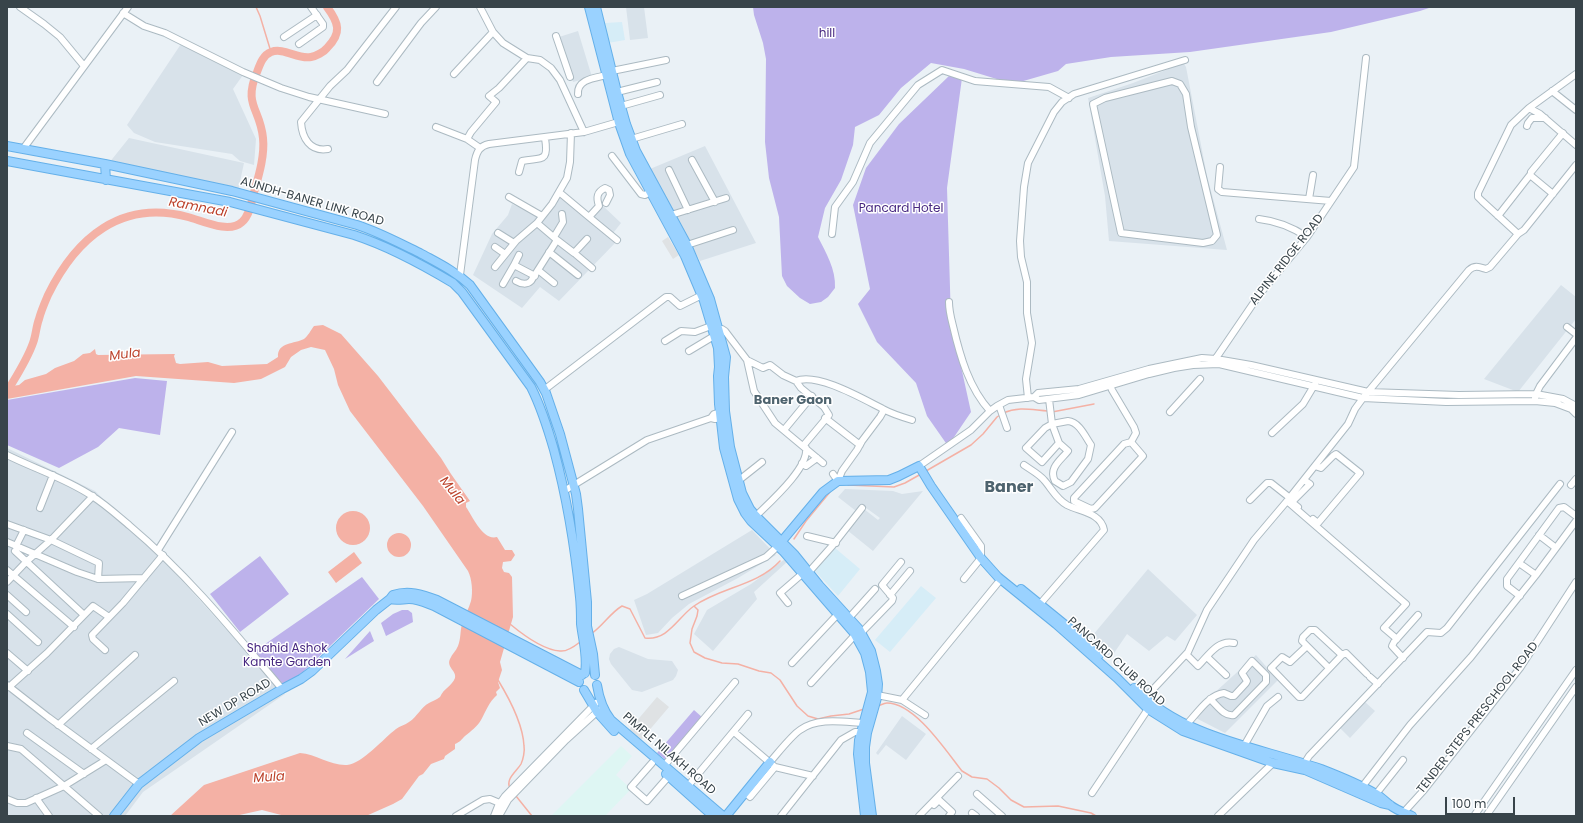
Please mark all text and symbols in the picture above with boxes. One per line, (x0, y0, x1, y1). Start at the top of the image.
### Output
park label: hill (819, 27, 835, 41)
street label: AUNDH-BANER LINK ROAD (238, 175, 386, 229)
water label: Ramnadi (167, 195, 229, 221)
park label: Pancard Hotel (859, 202, 943, 216)
street label: ALPINE RIDGE ROAD (1247, 212, 1327, 308)
water label: Mula (108, 345, 142, 365)
district label: Baner Gaon (754, 393, 832, 409)
water label: Mula (436, 474, 468, 508)
district label: Baner (985, 478, 1033, 498)
street label: PANCARD CLUB ROAD (1064, 614, 1168, 710)
street label: TENDER STEPS PRESCHOOL ROAD (1414, 639, 1542, 797)
park label: Shahid Ashok Kamte Garden (243, 642, 331, 670)
street label: NEW DP ROAD (196, 676, 274, 730)
street label: PIMPLE NILAKH ROAD (620, 710, 718, 798)
water label: Mula (253, 769, 285, 787)
scale bar (1447, 789, 1517, 815)
text: 100 m (1452, 795, 1486, 812)

